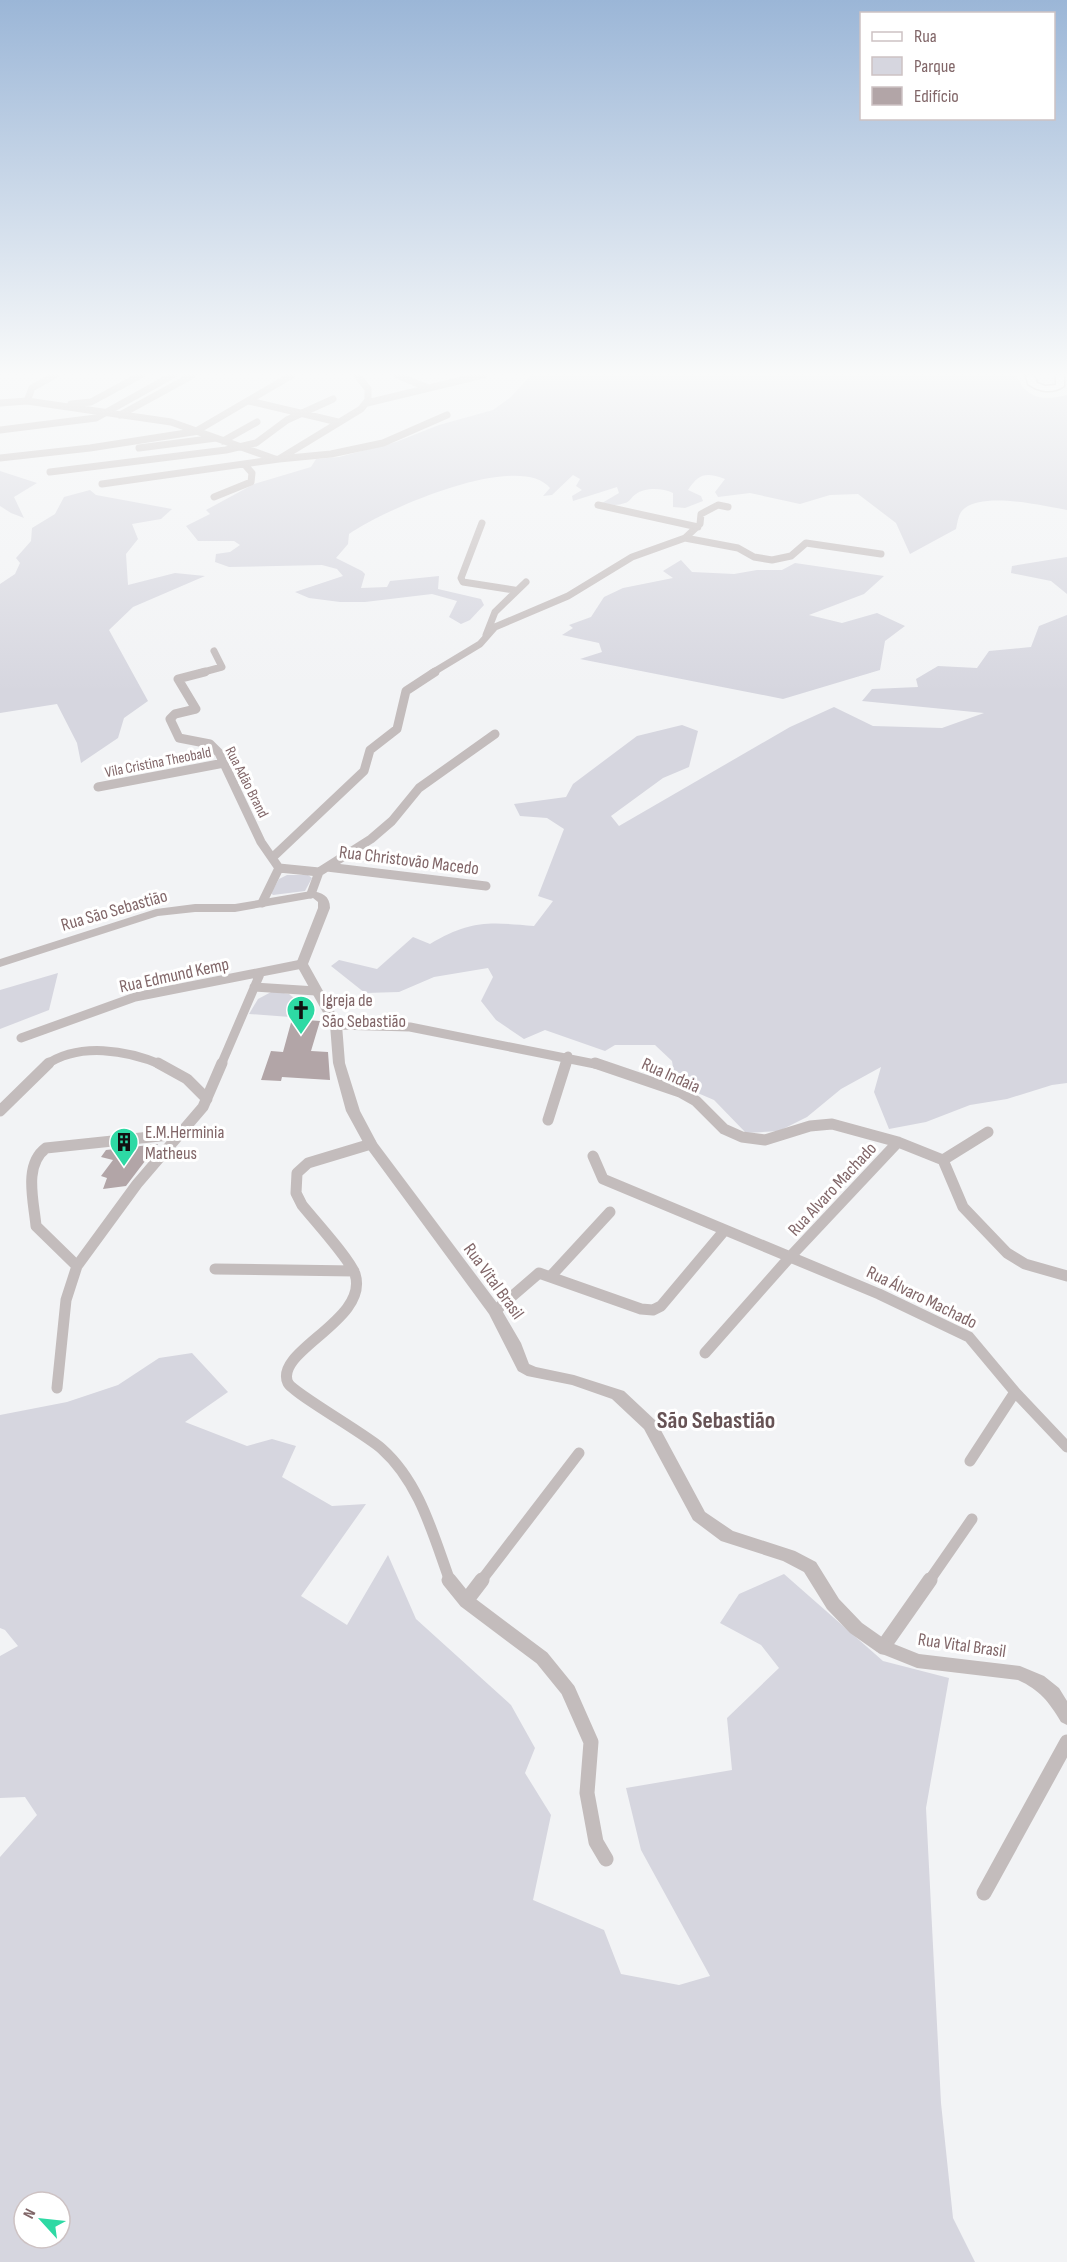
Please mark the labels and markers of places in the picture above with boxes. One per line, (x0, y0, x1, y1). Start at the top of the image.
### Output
place label: Igreja de São Sebastião (322, 990, 406, 1032)
church icon: Igreja de São Sebastião (285, 994, 317, 1036)
place label: E.M.Herminia Matheus (145, 1122, 224, 1164)
building icon: E.M.Herminia Matheus (108, 1126, 140, 1168)

